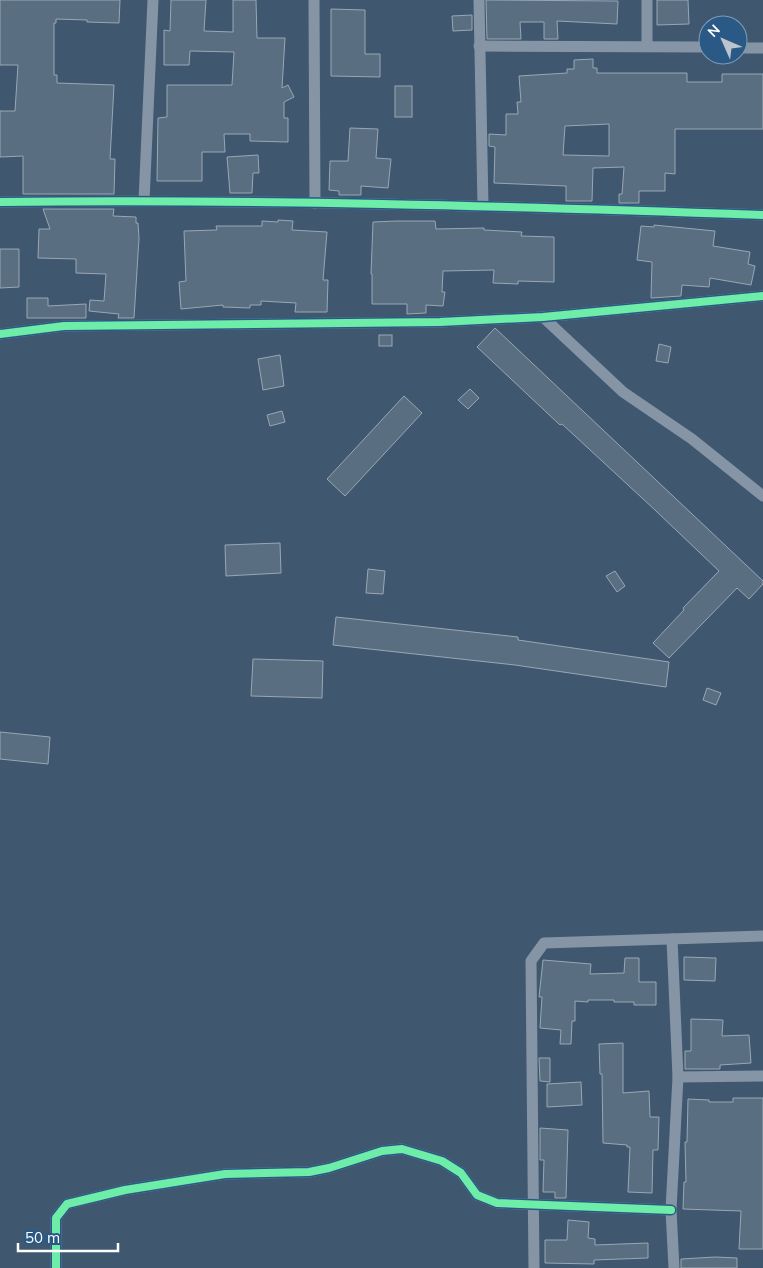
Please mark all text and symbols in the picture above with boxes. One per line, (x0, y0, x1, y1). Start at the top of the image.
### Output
north arrow (698, 15, 748, 65)
text: N (704, 21, 724, 41)
scale bar (18, 1220, 118, 1252)
text: 50 m (25, 1228, 60, 1247)

